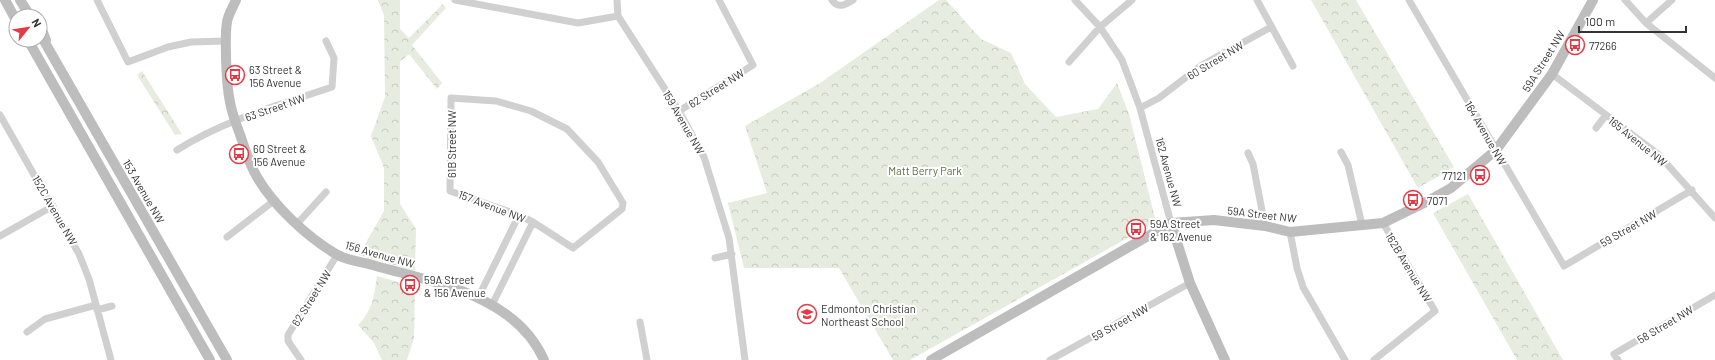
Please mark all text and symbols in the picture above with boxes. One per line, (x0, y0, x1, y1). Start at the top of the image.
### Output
north arrow (8, 8, 48, 48)
scale bar (1579, 8, 1686, 34)
text: 100 m (1585, 14, 1615, 28)
text: N (30, 16, 45, 29)
street label: 59A Street NW (1519, 28, 1567, 94)
bus stop icon: 77266 (1564, 34, 1586, 56)
street label: 60 Street NW (1184, 38, 1246, 82)
place label: 77266 (1589, 39, 1617, 52)
place label: 63 Street & 156 Avenue (249, 63, 302, 89)
bus stop icon: 63 Street & 156 Avenue (224, 64, 246, 86)
street label: 62 Street NW (686, 66, 746, 110)
street label: 159 Avenue NW (660, 88, 708, 157)
street label: 63 Street NW (243, 91, 307, 123)
street label: 164 Avenue NW (1462, 99, 1510, 168)
street label: 61B Street NW (445, 110, 458, 178)
street label: 165 Avenue NW (1606, 113, 1670, 169)
street label: 162 Avenue NW (1153, 136, 1185, 209)
place label: 60 Street & 156 Avenue (253, 142, 307, 168)
bus stop icon: 60 Street & 156 Avenue (228, 143, 250, 165)
street label: 153 Avenue NW (120, 157, 168, 226)
park label: Matt Berry Park (888, 164, 962, 177)
bus stop icon: 77121 (1469, 164, 1491, 186)
place label: 77121 (1442, 169, 1466, 182)
street label: 152C Avenue NW (30, 173, 80, 248)
street label: 157 Avenue NW (456, 187, 528, 225)
bus stop icon: 7071 (1402, 189, 1424, 211)
place label: 7071 (1427, 194, 1448, 207)
street label: 59A Street NW (1227, 203, 1298, 225)
street label: 59 Street NW (1598, 206, 1659, 249)
place label: 59A Street & 162 Avenue (1150, 217, 1212, 243)
bus stop icon: 59A Street & 162 Avenue (1125, 218, 1147, 240)
street label: 162B Avenue NW (1383, 230, 1435, 304)
street label: 156 Avenue NW (344, 238, 417, 270)
street label: 62 Street NW (289, 268, 333, 328)
place label: 59A Street & 156 Avenue (424, 273, 486, 299)
bus stop icon: 59A Street & 156 Avenue (399, 274, 421, 296)
street label: 59 Street NW (1089, 301, 1151, 343)
place label: Edmonton Christian Northeast School (821, 302, 916, 328)
street label: 58 Street NW (1635, 302, 1696, 346)
school or university icon: Edmonton Christian Northeast School (796, 303, 818, 325)

